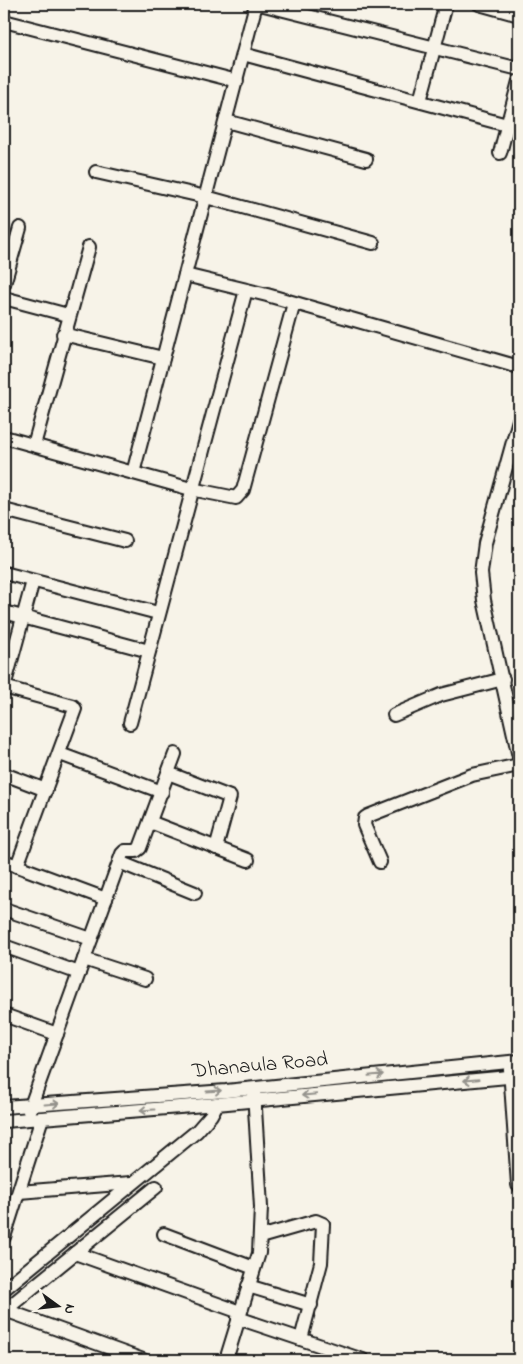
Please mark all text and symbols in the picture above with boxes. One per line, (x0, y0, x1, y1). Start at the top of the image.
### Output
street label: Dhanaula Road (190, 1045, 329, 1087)
one-way arrow (368, 1070, 384, 1080)
one-way arrow (463, 1075, 479, 1085)
one-way arrow (206, 1087, 222, 1096)
one-way arrow (301, 1091, 317, 1100)
one-way arrow (44, 1099, 60, 1108)
one-way arrow (139, 1105, 155, 1114)
north arrow (32, 1282, 82, 1332)
text: N (58, 1302, 80, 1316)

